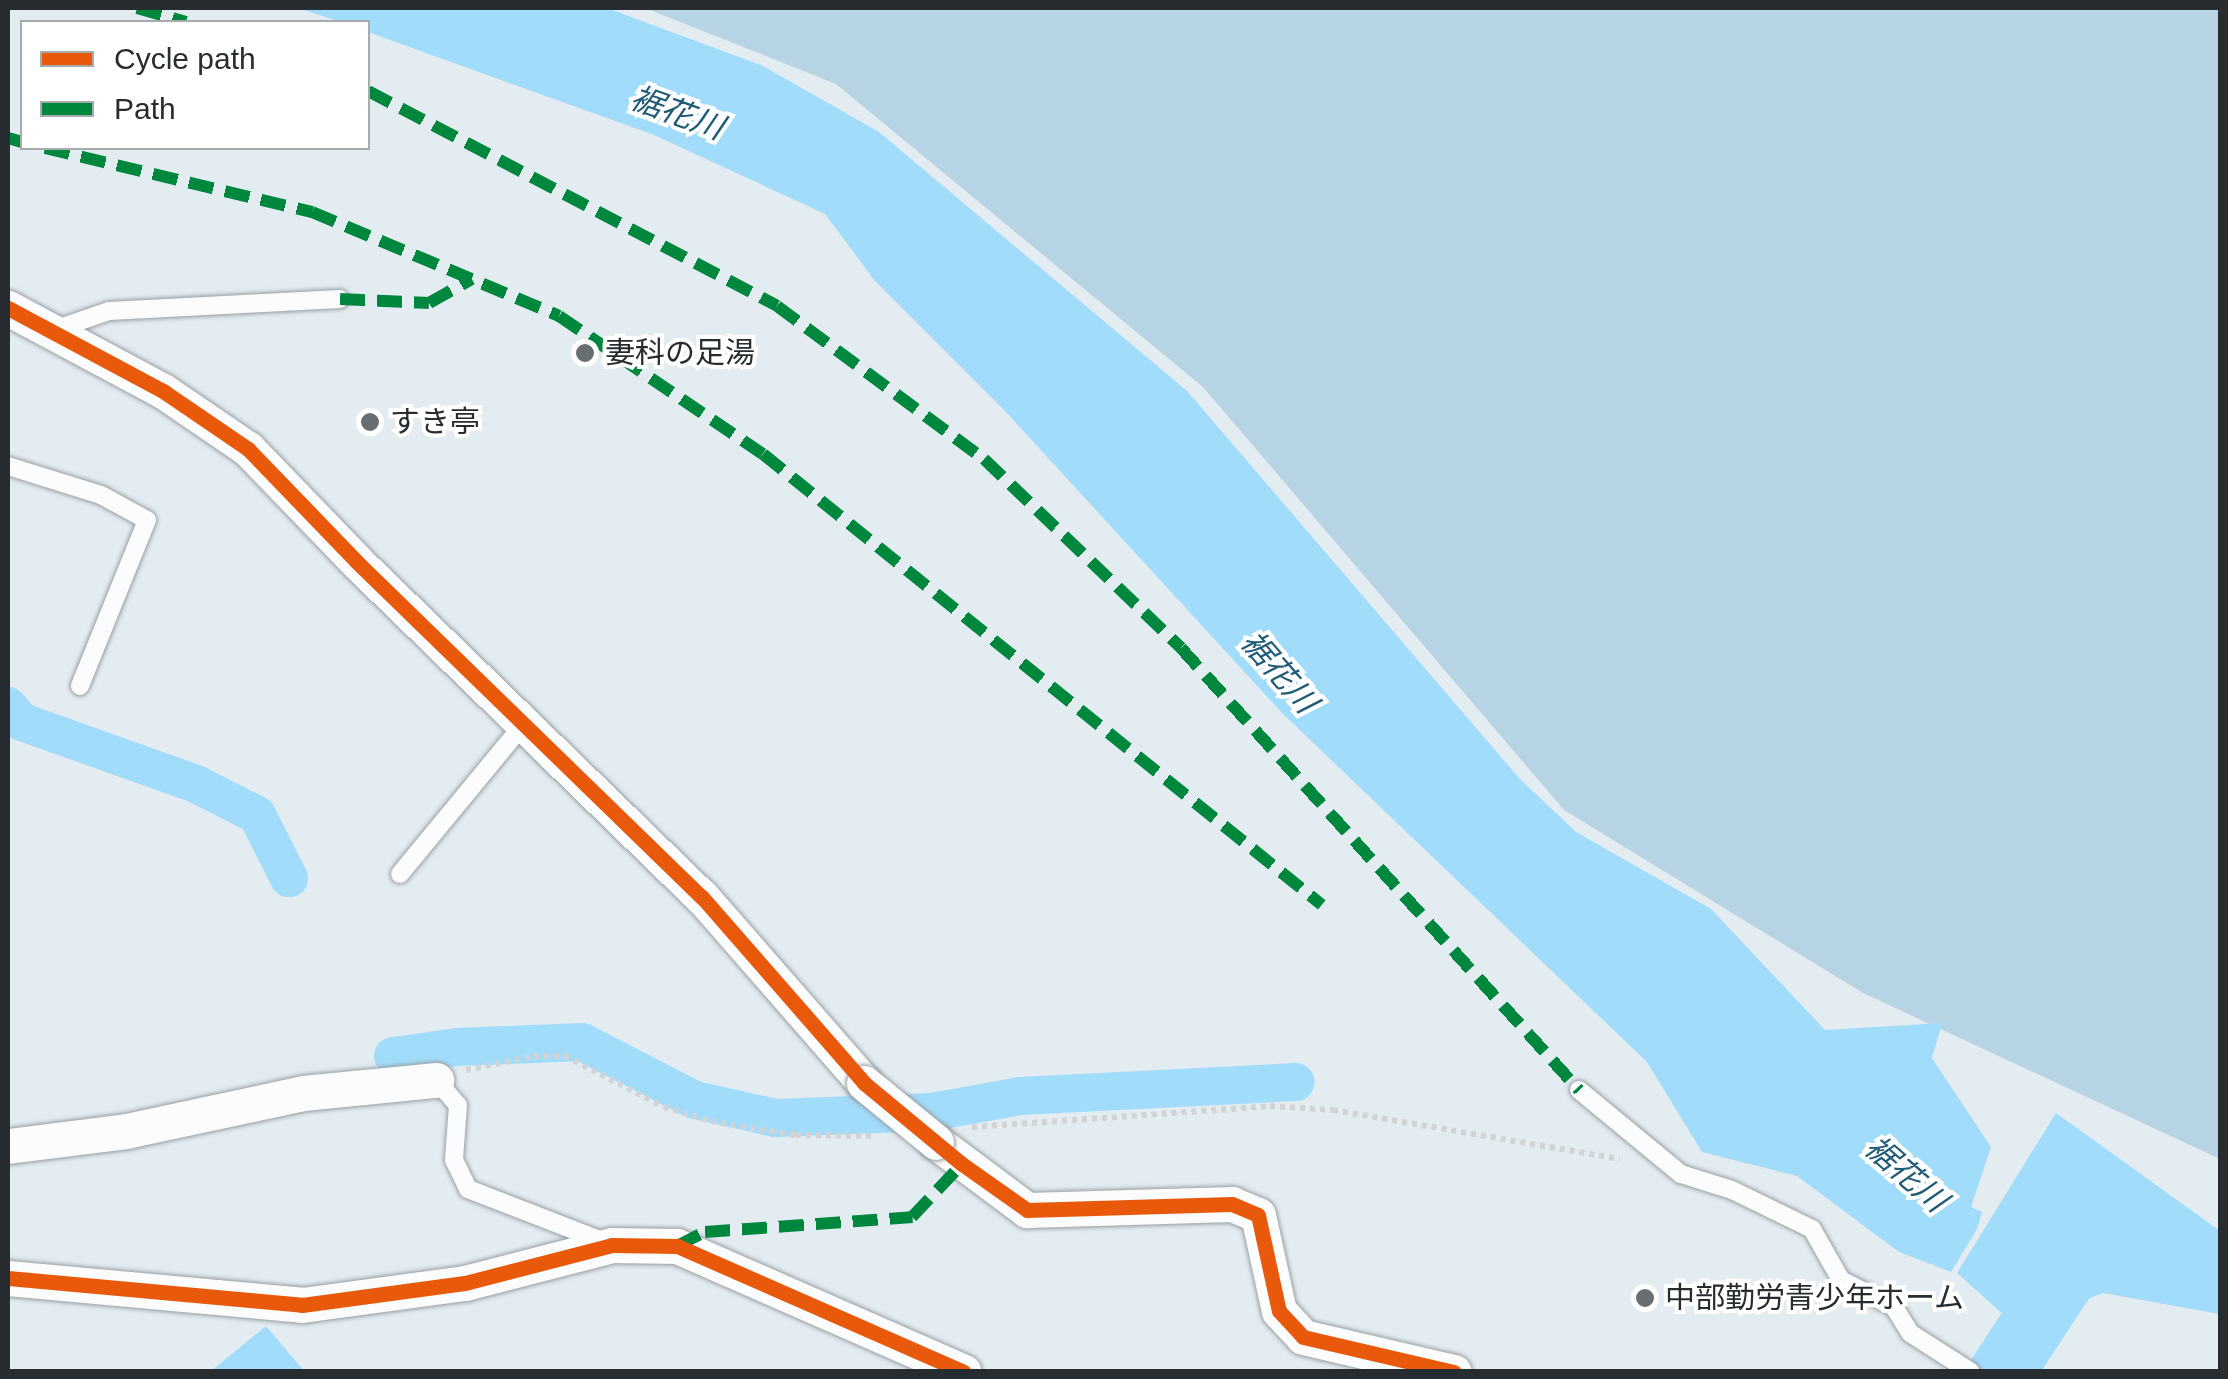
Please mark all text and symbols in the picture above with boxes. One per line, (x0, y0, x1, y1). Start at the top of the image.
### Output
legend (20, 20, 370, 150)
text: Cycle path (114, 42, 256, 75)
water label: 裾花川 (625, 79, 729, 147)
text: Path (114, 92, 176, 125)
place label: 妻科の足湯 (605, 335, 755, 371)
marker: 妻科の足湯 (574, 342, 596, 364)
place label: すき亭 (390, 404, 480, 440)
marker: すき亭 (359, 411, 381, 433)
water label: 裾花川 (1233, 623, 1325, 721)
water label: 裾花川 (1857, 1128, 1955, 1220)
place label: 中部勤労青少年ホーム (1665, 1280, 1965, 1316)
marker: 中部勤労青少年ホーム (1634, 1287, 1656, 1309)

